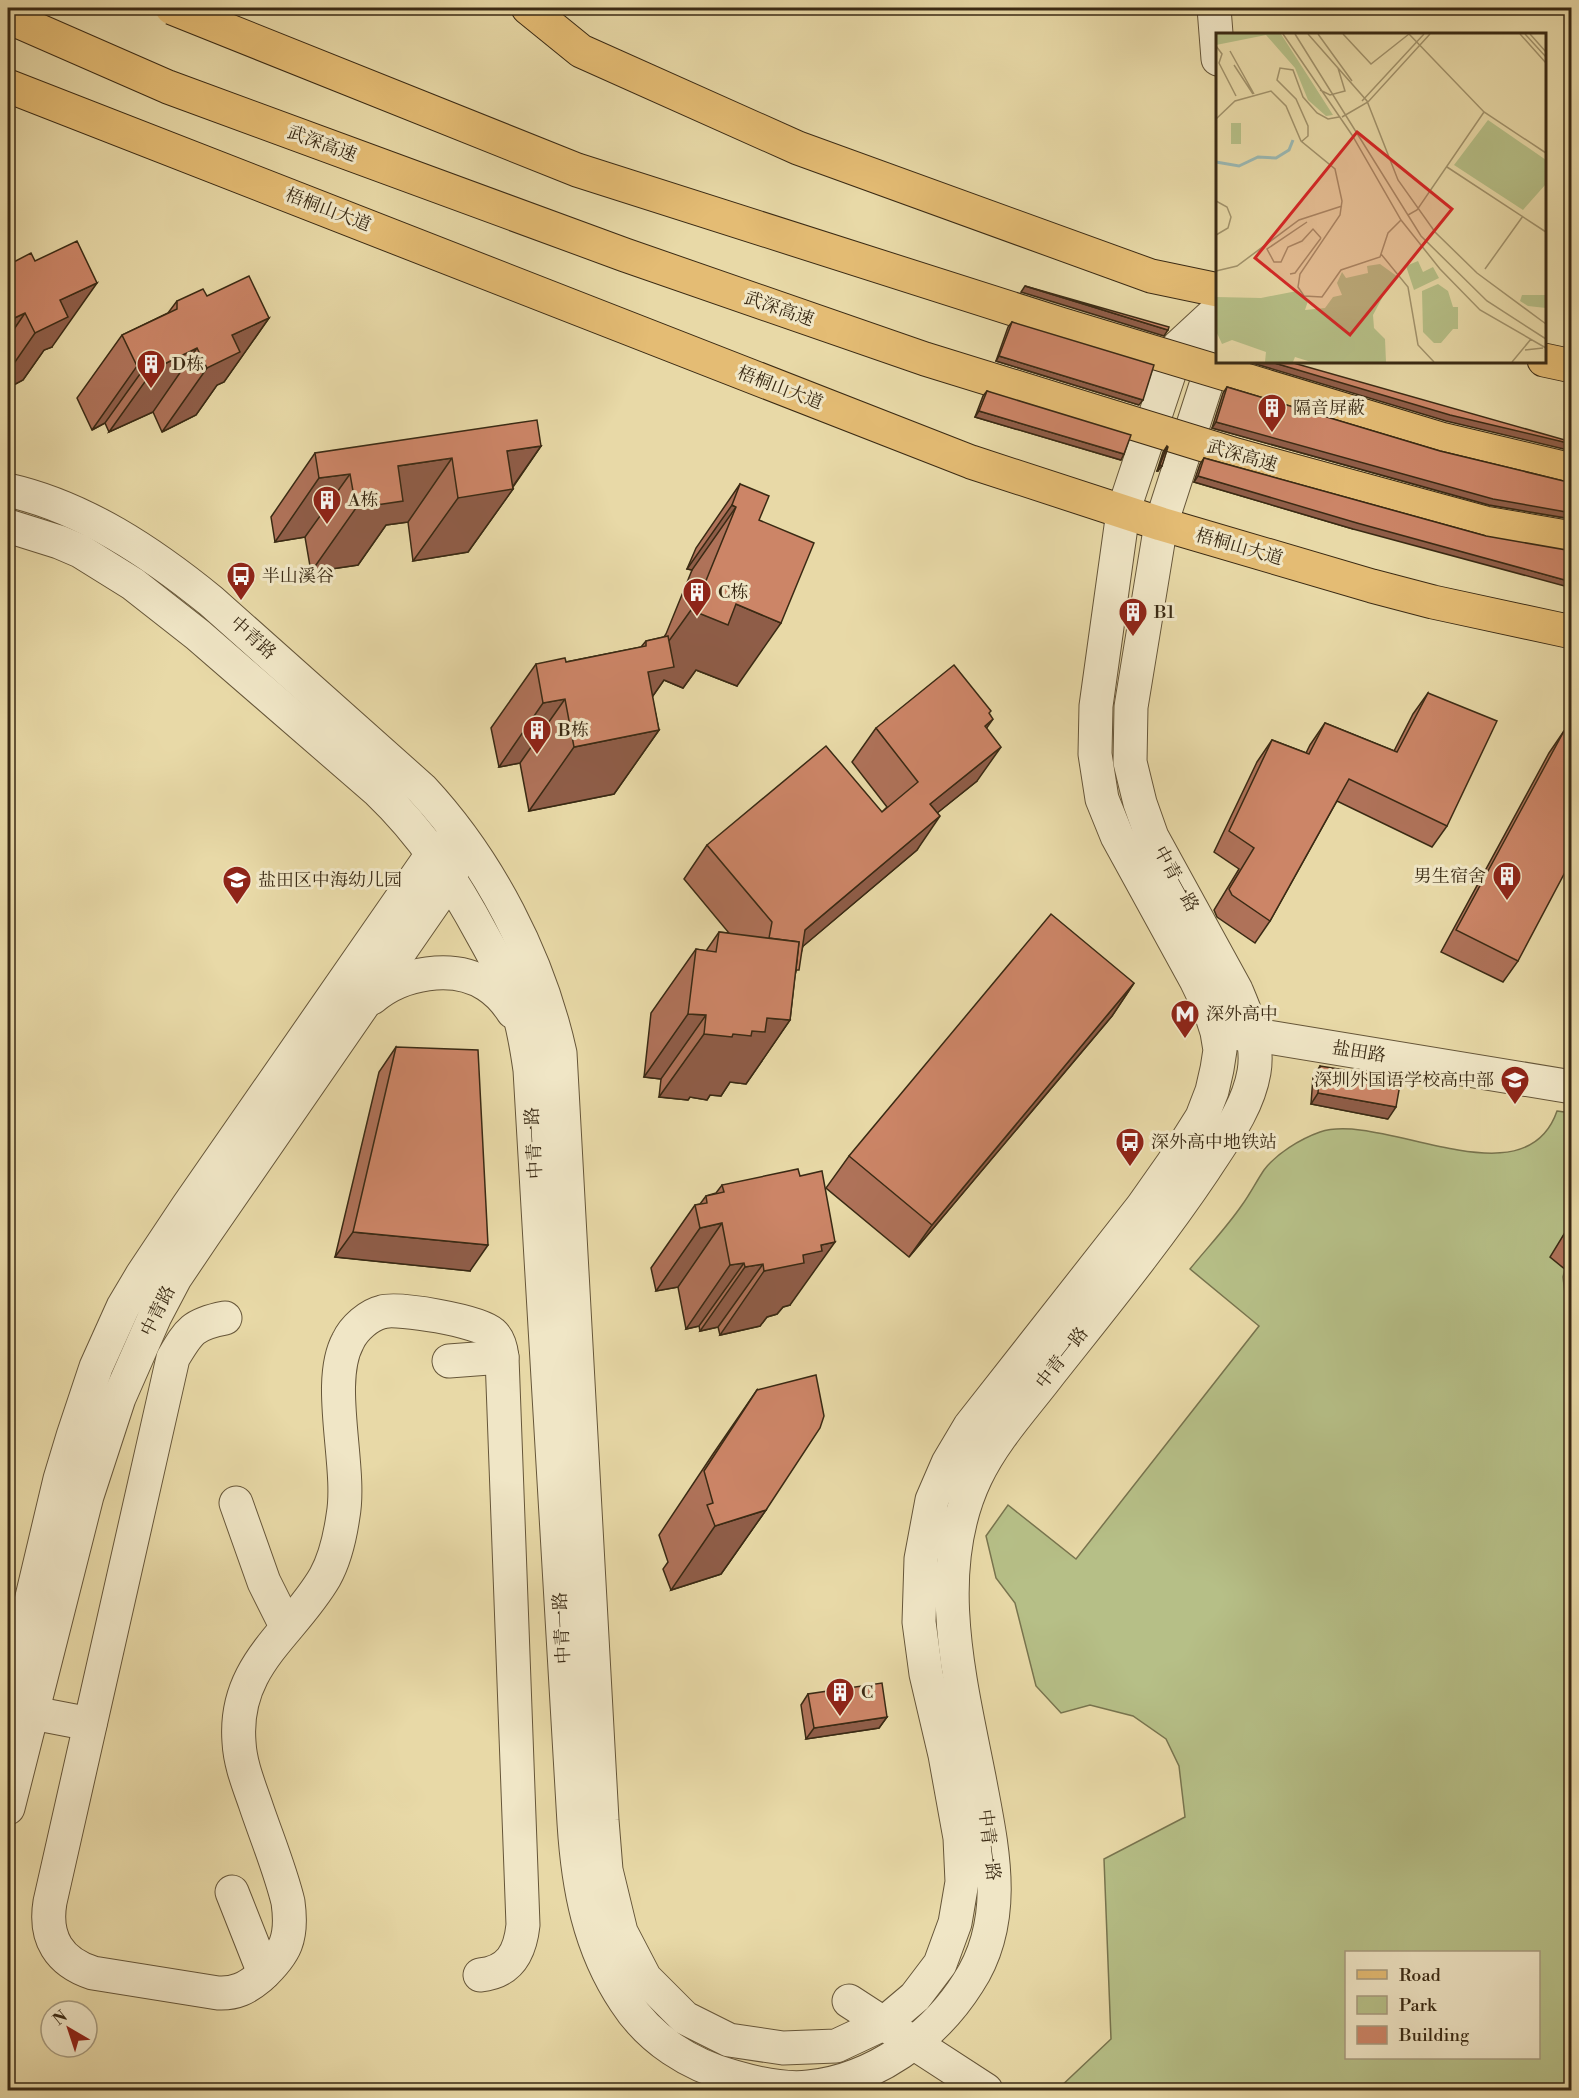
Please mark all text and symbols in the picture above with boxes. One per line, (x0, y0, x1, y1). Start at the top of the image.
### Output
inset map (1216, 33, 1546, 363)
street label: 武深高速 (284, 121, 360, 167)
street label: 梧桐山大道 (282, 183, 374, 237)
street label: 武深高速 (741, 286, 817, 332)
building icon: D栋 (135, 348, 167, 390)
place label: D栋 (172, 353, 204, 376)
street label: 梧桐山大道 (734, 361, 826, 415)
building icon: 隔音屏蔽 (1256, 392, 1288, 434)
place label: 隔音屏蔽 (1293, 397, 1365, 420)
street label: 武深高速 (1204, 435, 1280, 477)
building icon: A栋 (311, 484, 343, 526)
place label: A栋 (347, 489, 378, 512)
street label: 梧桐山大道 (1193, 524, 1285, 570)
bus stop icon: 半山溪谷 (225, 560, 257, 602)
place label: 半山溪谷 (262, 565, 334, 588)
building icon: C栋 (681, 576, 713, 618)
place label: C栋 (718, 581, 748, 604)
building icon: B1 (1117, 596, 1149, 638)
place label: B1 (1153, 601, 1175, 624)
street label: 中青路 (225, 611, 281, 665)
building icon: B栋 (521, 714, 553, 756)
place label: B栋 (557, 719, 589, 742)
street label: 中青一路 (1148, 842, 1204, 916)
building icon: 男生宿舍 (1491, 860, 1523, 902)
school or university icon: 盐田区中海幼儿园 (221, 864, 253, 906)
place label: 男生宿舍 (1414, 865, 1486, 888)
place label: 盐田区中海幼儿园 (258, 869, 402, 892)
metro station icon: 深外高中 (1169, 998, 1201, 1040)
place label: 深外高中 (1206, 1003, 1278, 1026)
street label: 盐田路 (1331, 1036, 1387, 1068)
school or university icon: 深圳外国语学校高中部 (1499, 1064, 1531, 1106)
place label: 深圳外国语学校高中部 (1314, 1069, 1494, 1092)
street label: 中青一路 (521, 1106, 547, 1180)
bus stop icon: 深外高中地铁站 (1114, 1126, 1146, 1168)
place label: 深外高中地铁站 (1151, 1131, 1277, 1154)
street label: 中青路 (135, 1282, 181, 1340)
street label: 中青一路 (1031, 1323, 1093, 1393)
street label: 中青一路 (549, 1591, 575, 1665)
building icon: C (824, 1676, 856, 1718)
place label: C (861, 1681, 873, 1704)
street label: 中青一路 (973, 1808, 1005, 1882)
legend (1345, 1951, 1540, 2059)
text: Road (1399, 1964, 1442, 1987)
text: Park (1399, 1994, 1438, 2017)
north arrow (39, 1999, 99, 2059)
text: N (49, 2006, 72, 2030)
text: Building (1398, 2024, 1470, 2047)

